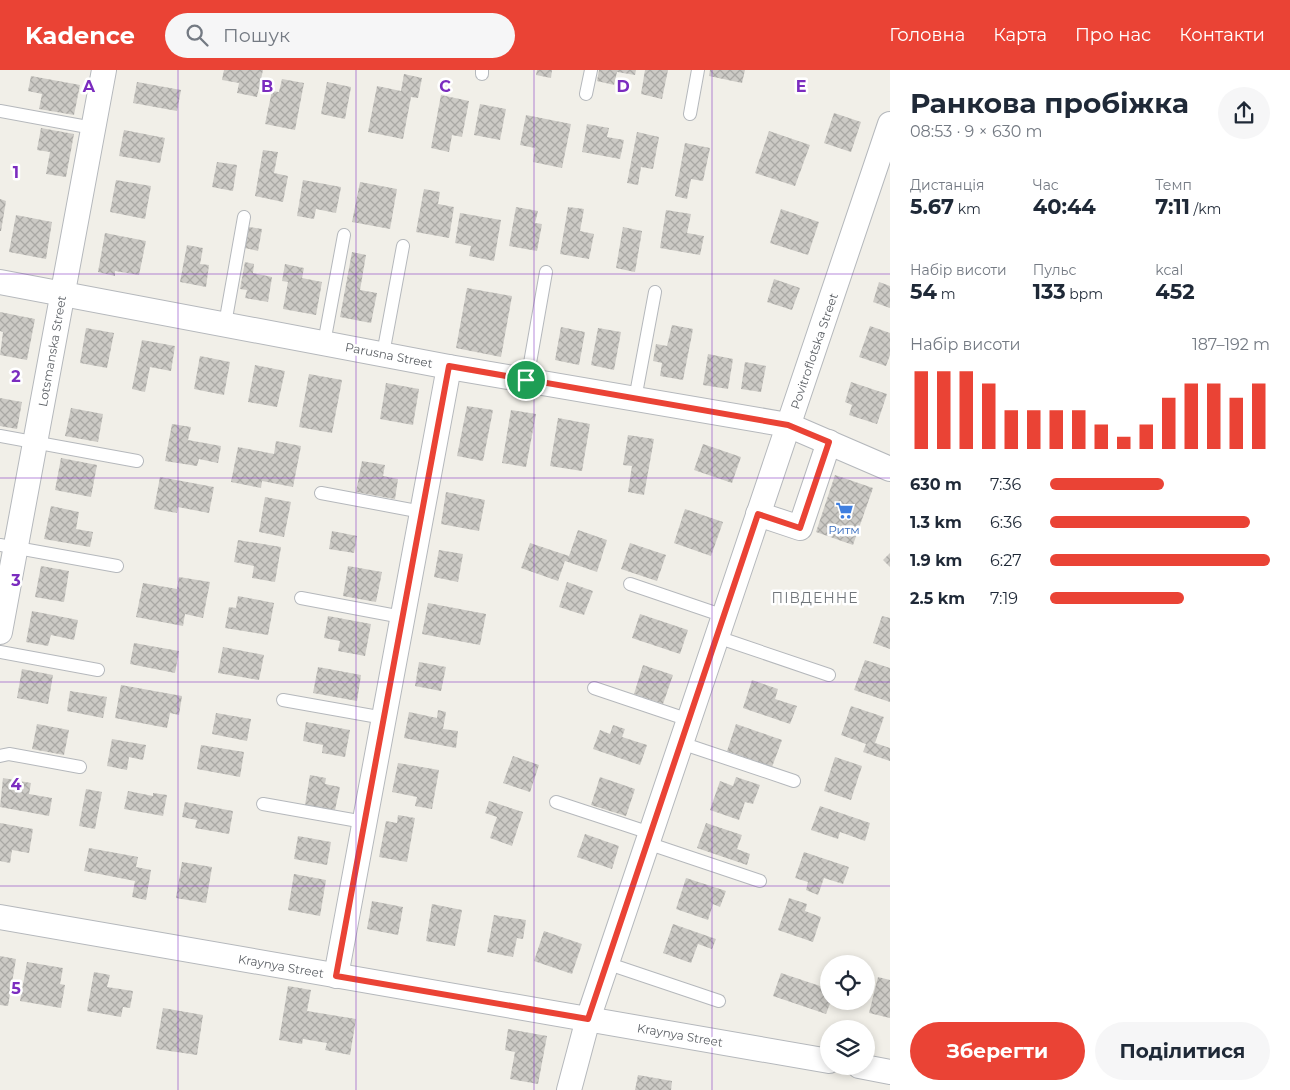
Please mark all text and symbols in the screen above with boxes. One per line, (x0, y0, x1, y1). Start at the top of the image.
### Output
search box (165, 13, 515, 58)
text: Kadence (25, 21, 135, 50)
icon: search (183, 21, 211, 49)
text: Пошук (223, 24, 290, 47)
text: Головна (889, 24, 965, 46)
text: Карта (993, 24, 1047, 46)
text: Про нас (1075, 24, 1151, 46)
text: Контакти (1179, 24, 1265, 46)
text: A (82, 77, 96, 96)
text: B (261, 77, 273, 96)
text: C (439, 77, 451, 96)
text: D (616, 77, 630, 96)
text: E (796, 77, 806, 96)
text: Ранкова пробіжка (910, 86, 1189, 120)
button: share (1218, 87, 1270, 139)
text: 08:53 · 9 × 630 m (910, 122, 1042, 141)
text: 1 (13, 163, 19, 182)
text: Дистанція (910, 176, 985, 194)
text: Час (1033, 176, 1059, 194)
text: Темп (1155, 176, 1192, 194)
text: 5.67 (910, 194, 954, 219)
text: 40:44 (1033, 194, 1096, 219)
text: 7:11 (1155, 194, 1190, 219)
text: km (954, 200, 981, 218)
text: /km (1190, 200, 1221, 218)
text: Набір висоти (910, 261, 1007, 279)
text: Пульс (1033, 261, 1076, 279)
text: kcal (1155, 261, 1183, 279)
text: 54 (910, 279, 937, 304)
text: 133 (1033, 279, 1066, 304)
text: 452 (1155, 279, 1195, 304)
text: m (937, 285, 956, 303)
text: bpm (1066, 285, 1103, 303)
street label: Povitroflotska Street (787, 291, 841, 411)
street label: Lotsmanska Street (35, 294, 69, 408)
text: Набір висоти (910, 335, 1021, 354)
text: 187–192 m (1192, 335, 1270, 354)
street label: Parusna Street (344, 339, 434, 371)
pin (505, 359, 547, 401)
icon: arrive (512, 366, 540, 394)
text: 2 (11, 367, 21, 386)
text: 630 m (910, 475, 962, 494)
text: 7:36 (990, 475, 1021, 494)
supermarket icon: Ритм (834, 500, 854, 520)
text: 1.3 km (910, 513, 962, 532)
text: 6:36 (990, 513, 1022, 532)
place label: Ритм (828, 522, 860, 537)
text: 1.9 km (910, 551, 962, 570)
text: 6:27 (990, 551, 1022, 570)
text: 3 (10, 571, 21, 590)
district label: ПІВДЕННЕ (772, 589, 858, 607)
text: 2.5 km (910, 589, 965, 608)
text: 7:19 (990, 589, 1018, 608)
text: 4 (10, 775, 22, 794)
street label: Kraynya Street (237, 951, 325, 981)
map controls (820, 955, 875, 1075)
button: locate (820, 955, 875, 1010)
text: 5 (11, 979, 21, 998)
street label: Kraynya Street (636, 1020, 724, 1050)
button: layers (820, 1020, 875, 1075)
button: Зберегти (910, 1022, 1085, 1080)
button: Поділитися (1095, 1022, 1270, 1080)

